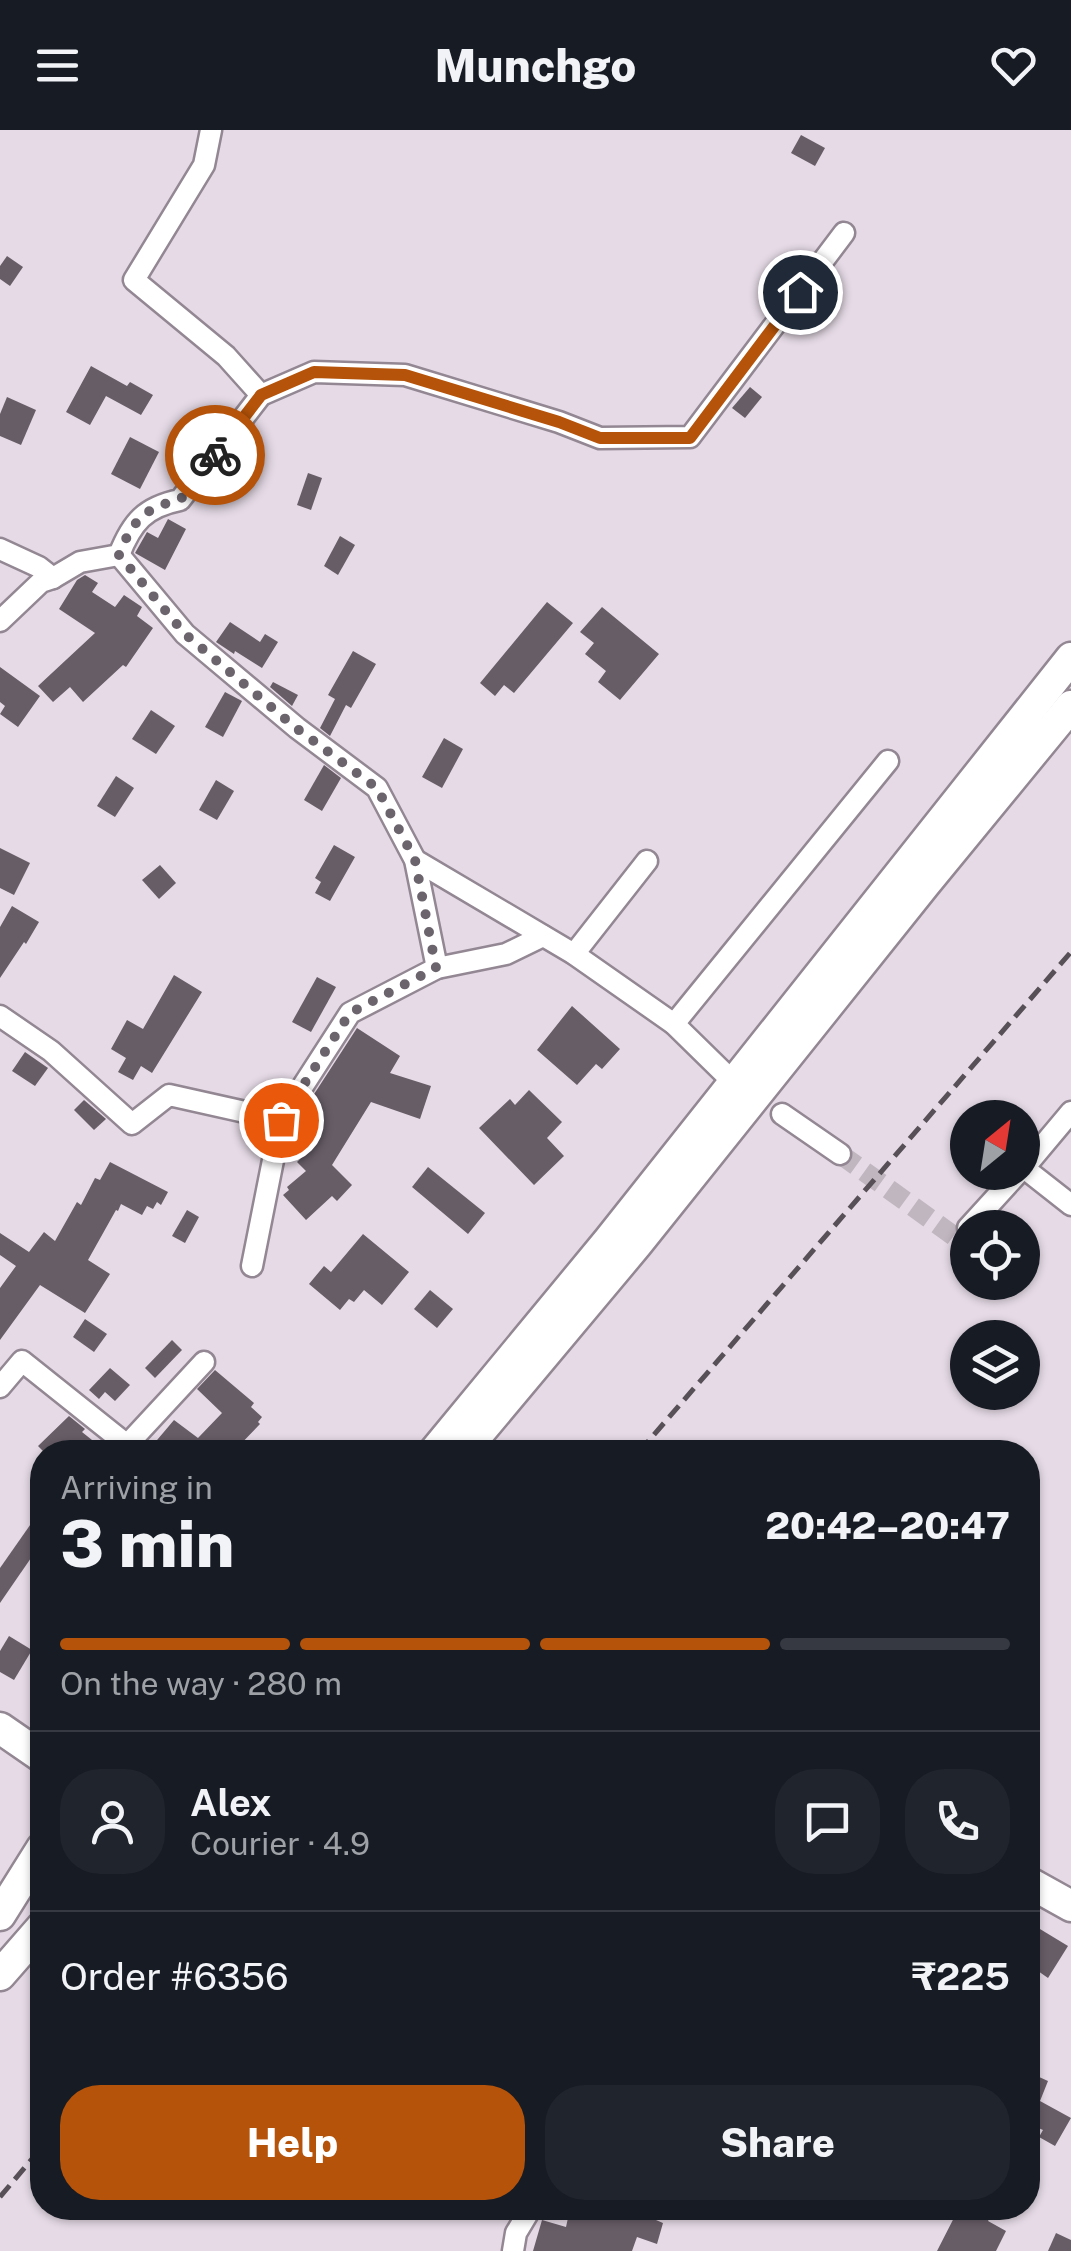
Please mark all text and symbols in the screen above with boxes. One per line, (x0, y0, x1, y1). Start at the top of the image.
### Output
icon: menu (30, 38, 85, 93)
icon: heart (986, 38, 1041, 93)
text: Munchgo (435, 39, 636, 92)
pin (758, 250, 843, 335)
icon: home (773, 265, 828, 320)
courier (165, 405, 265, 505)
icon: bike (188, 428, 243, 483)
pin (239, 1078, 324, 1163)
icon: bag (254, 1093, 309, 1148)
north arrow (950, 1100, 1040, 1190)
map controls (950, 1100, 1040, 1410)
button: locate (950, 1210, 1040, 1300)
button: layers (950, 1320, 1040, 1410)
text: Arriving in (60, 1469, 213, 1506)
text: 20:42–20:47 (765, 1503, 1010, 1548)
text: 3 min (60, 1505, 235, 1582)
text: On the way · 280 m (60, 1665, 342, 1702)
button: person (60, 1769, 165, 1874)
button: chat (775, 1769, 880, 1874)
button: phone (905, 1769, 1010, 1874)
text: Alex (190, 1780, 272, 1825)
text: Courier · 4.9 (190, 1825, 370, 1862)
text: Order #6356 (60, 1954, 289, 1999)
text: ₹225 (912, 1954, 1010, 1999)
button: Help (60, 2085, 525, 2200)
button: Share (545, 2085, 1010, 2200)

